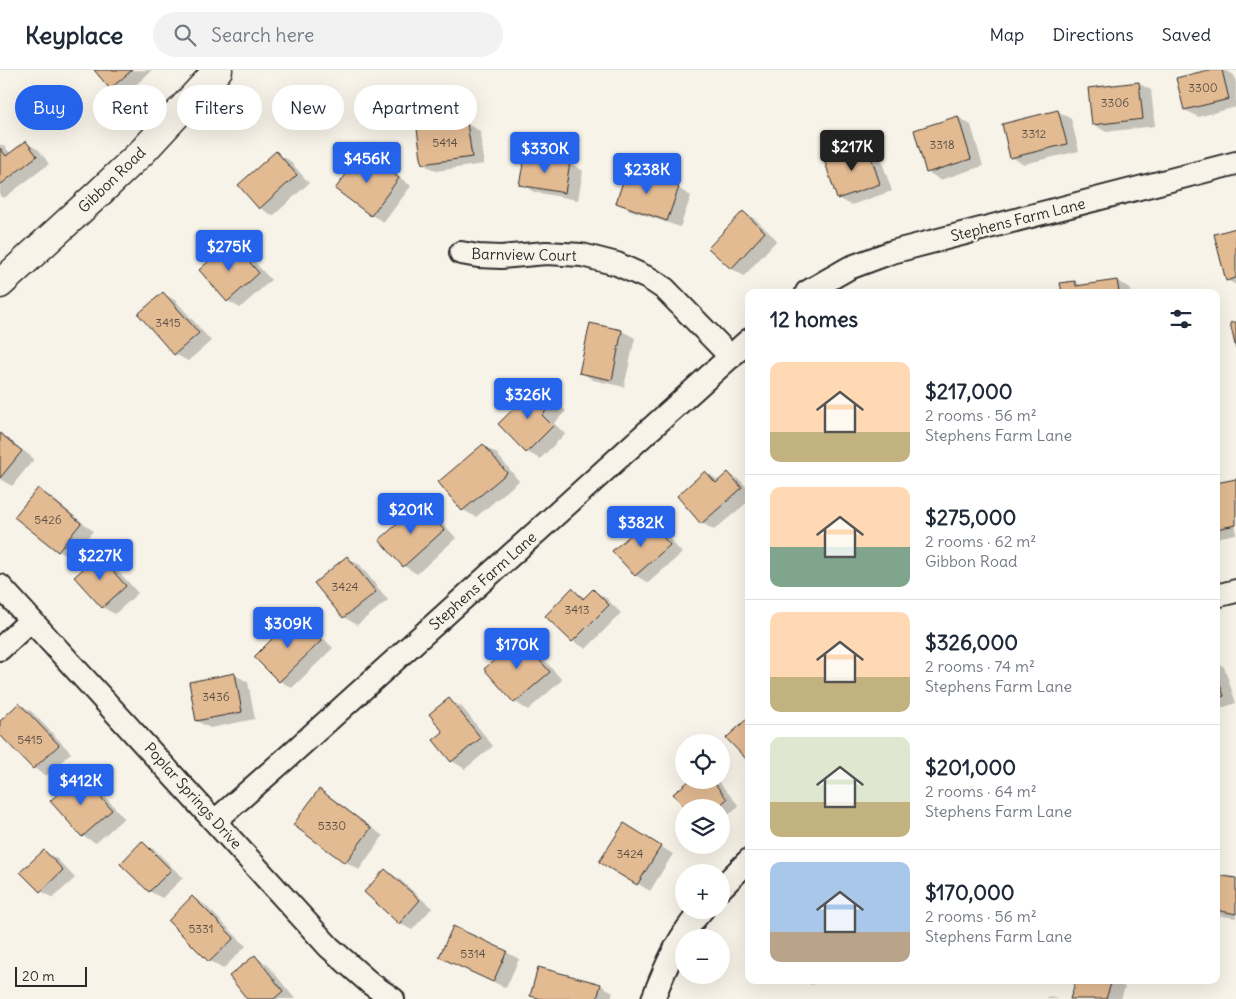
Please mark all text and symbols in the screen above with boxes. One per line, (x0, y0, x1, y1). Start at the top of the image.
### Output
search box (153, 12, 503, 57)
text: Keyplace (25, 20, 123, 50)
icon: search (171, 21, 199, 49)
text: Search here (211, 23, 314, 47)
text: Map (989, 23, 1024, 46)
text: Directions (1052, 23, 1134, 46)
text: Saved (1162, 23, 1211, 46)
house number: 3300 (1188, 80, 1218, 95)
chip: Buy (15, 85, 83, 130)
chip: Rent (93, 85, 167, 130)
chip: Filters (177, 85, 262, 130)
chip: New (272, 85, 344, 130)
chip: Apartment (354, 85, 477, 130)
house number: 3306 (1101, 95, 1129, 110)
house number: 3312 (1022, 126, 1047, 141)
pin: $217K (817, 129, 887, 172)
pin: $330K (510, 132, 580, 174)
house number: 5414 (432, 135, 458, 150)
text: $217K (831, 136, 873, 156)
house number: 3318 (929, 137, 955, 152)
text: $330K (521, 138, 569, 158)
pin: $456K (332, 142, 402, 184)
street label: Gibbon Road (74, 143, 150, 217)
text: $456K (344, 148, 390, 168)
pin: $238K (612, 152, 682, 195)
text: $238K (624, 159, 670, 179)
street label: Stephens Farm Lane (949, 194, 1087, 245)
pin: $275K (194, 230, 264, 272)
text: $275K (207, 236, 251, 256)
street label: Barnview Court (471, 244, 577, 265)
icon: filters (1167, 305, 1195, 333)
text: 12 homes (770, 306, 858, 333)
house number: 3415 (155, 315, 181, 330)
pin: $326K (493, 378, 563, 420)
text: $217,000 (925, 378, 1013, 405)
icon: home (810, 382, 870, 442)
text: $326K (505, 384, 551, 404)
text: 2 rooms · 56 m² (925, 405, 1037, 425)
text: Stephens Farm Lane (925, 425, 1072, 445)
pin: $201K (376, 492, 446, 535)
text: $201K (389, 499, 433, 519)
text: $275,000 (925, 504, 1016, 531)
pin: $382K (606, 506, 676, 548)
icon: home (810, 507, 870, 567)
house number: 5426 (34, 512, 62, 527)
text: $382K (618, 512, 664, 532)
street label: Stephens Farm Lane (425, 527, 540, 634)
text: 2 rooms · 62 m² (925, 531, 1036, 551)
pin: $227K (65, 538, 135, 581)
text: $227K (78, 545, 122, 565)
text: Gibbon Road (925, 551, 1017, 571)
house number: 3424 (331, 579, 359, 594)
house number: 3413 (564, 602, 590, 617)
pin: $309K (253, 606, 323, 649)
text: $309K (264, 613, 312, 633)
pin: $170K (482, 628, 552, 670)
text: $326,000 (925, 629, 1018, 656)
icon: home (810, 632, 870, 692)
text: $170K (495, 634, 539, 654)
text: 2 rooms · 74 m² (925, 656, 1035, 676)
text: Stephens Farm Lane (925, 676, 1072, 696)
house number: 3436 (202, 689, 230, 704)
house number: 5415 (17, 732, 43, 747)
map controls (675, 734, 730, 984)
button: locate (675, 734, 730, 789)
street label: Poplar Springs Drive (141, 739, 246, 853)
text: $201,000 (925, 754, 1016, 781)
icon: home (810, 757, 870, 817)
pin: $412K (46, 764, 116, 806)
text: $412K (60, 770, 102, 790)
text: 2 rooms · 64 m² (925, 781, 1037, 801)
button: layers (675, 799, 730, 854)
text: Stephens Farm Lane (925, 801, 1072, 821)
house number: 5330 (318, 818, 346, 833)
house number: 3424 (616, 846, 644, 861)
button: + (675, 864, 730, 919)
text: $170,000 (925, 879, 1015, 906)
icon: home (810, 882, 870, 942)
text: 2 rooms · 56 m² (925, 906, 1037, 926)
house number: 5331 (188, 921, 214, 936)
text: Stephens Farm Lane (925, 926, 1072, 946)
button: − (675, 929, 730, 984)
house number: 5314 (460, 946, 486, 961)
scale bar (15, 964, 88, 987)
text: 20 m (22, 967, 55, 985)

